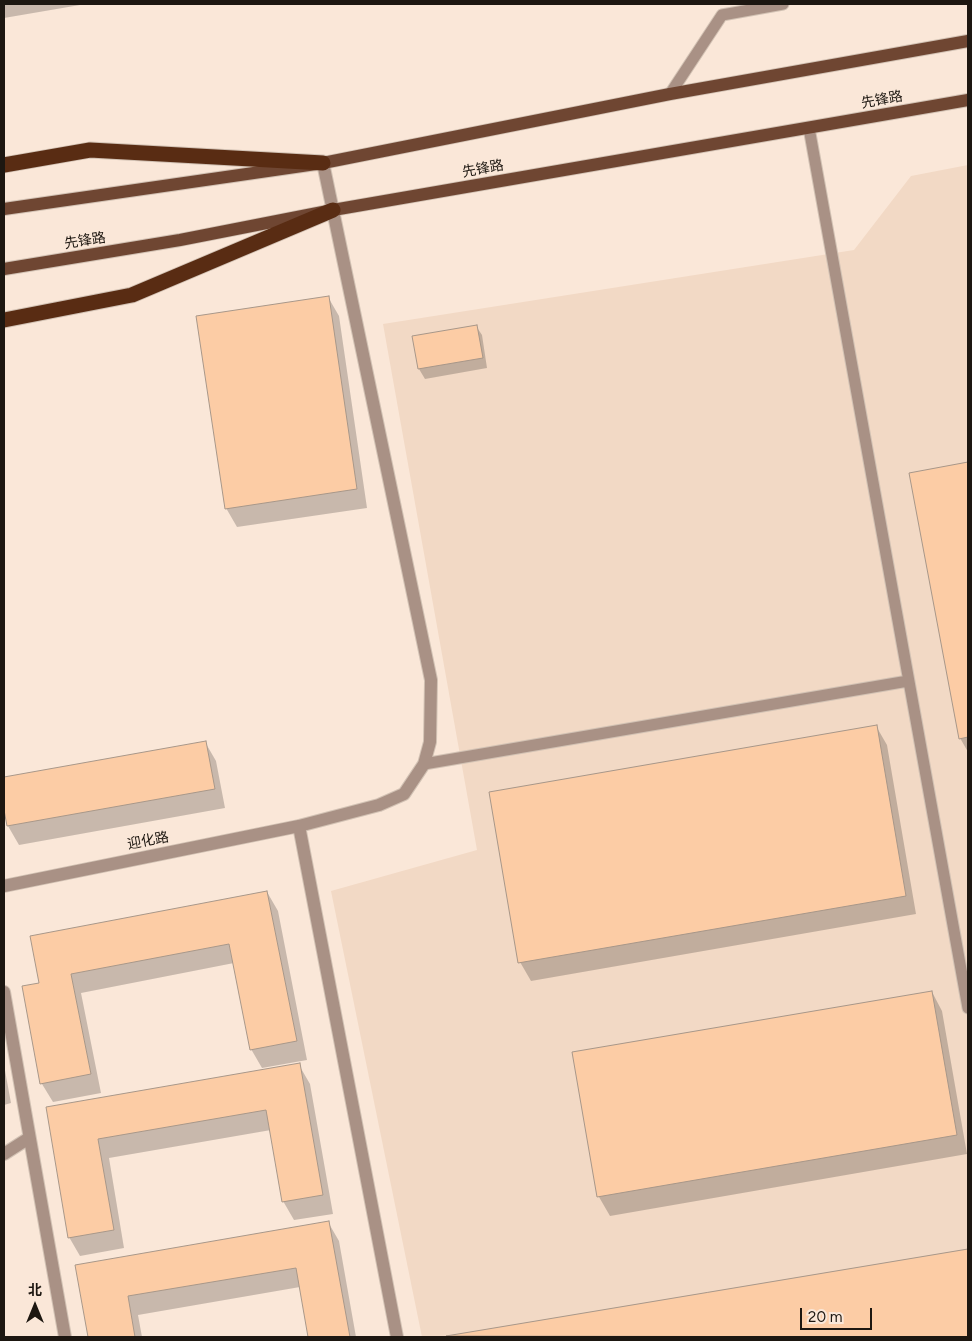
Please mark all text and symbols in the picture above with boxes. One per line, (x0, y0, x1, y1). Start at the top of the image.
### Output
street label: 先锋路 (860, 88, 904, 112)
street label: 先锋路 (461, 157, 505, 181)
street label: 先锋路 (63, 229, 107, 253)
street label: 迎化路 (126, 829, 170, 853)
north arrow (10, 1281, 60, 1331)
text: 北 (28, 1282, 42, 1299)
scale bar (802, 1298, 874, 1330)
text: 20 m (808, 1308, 842, 1326)

